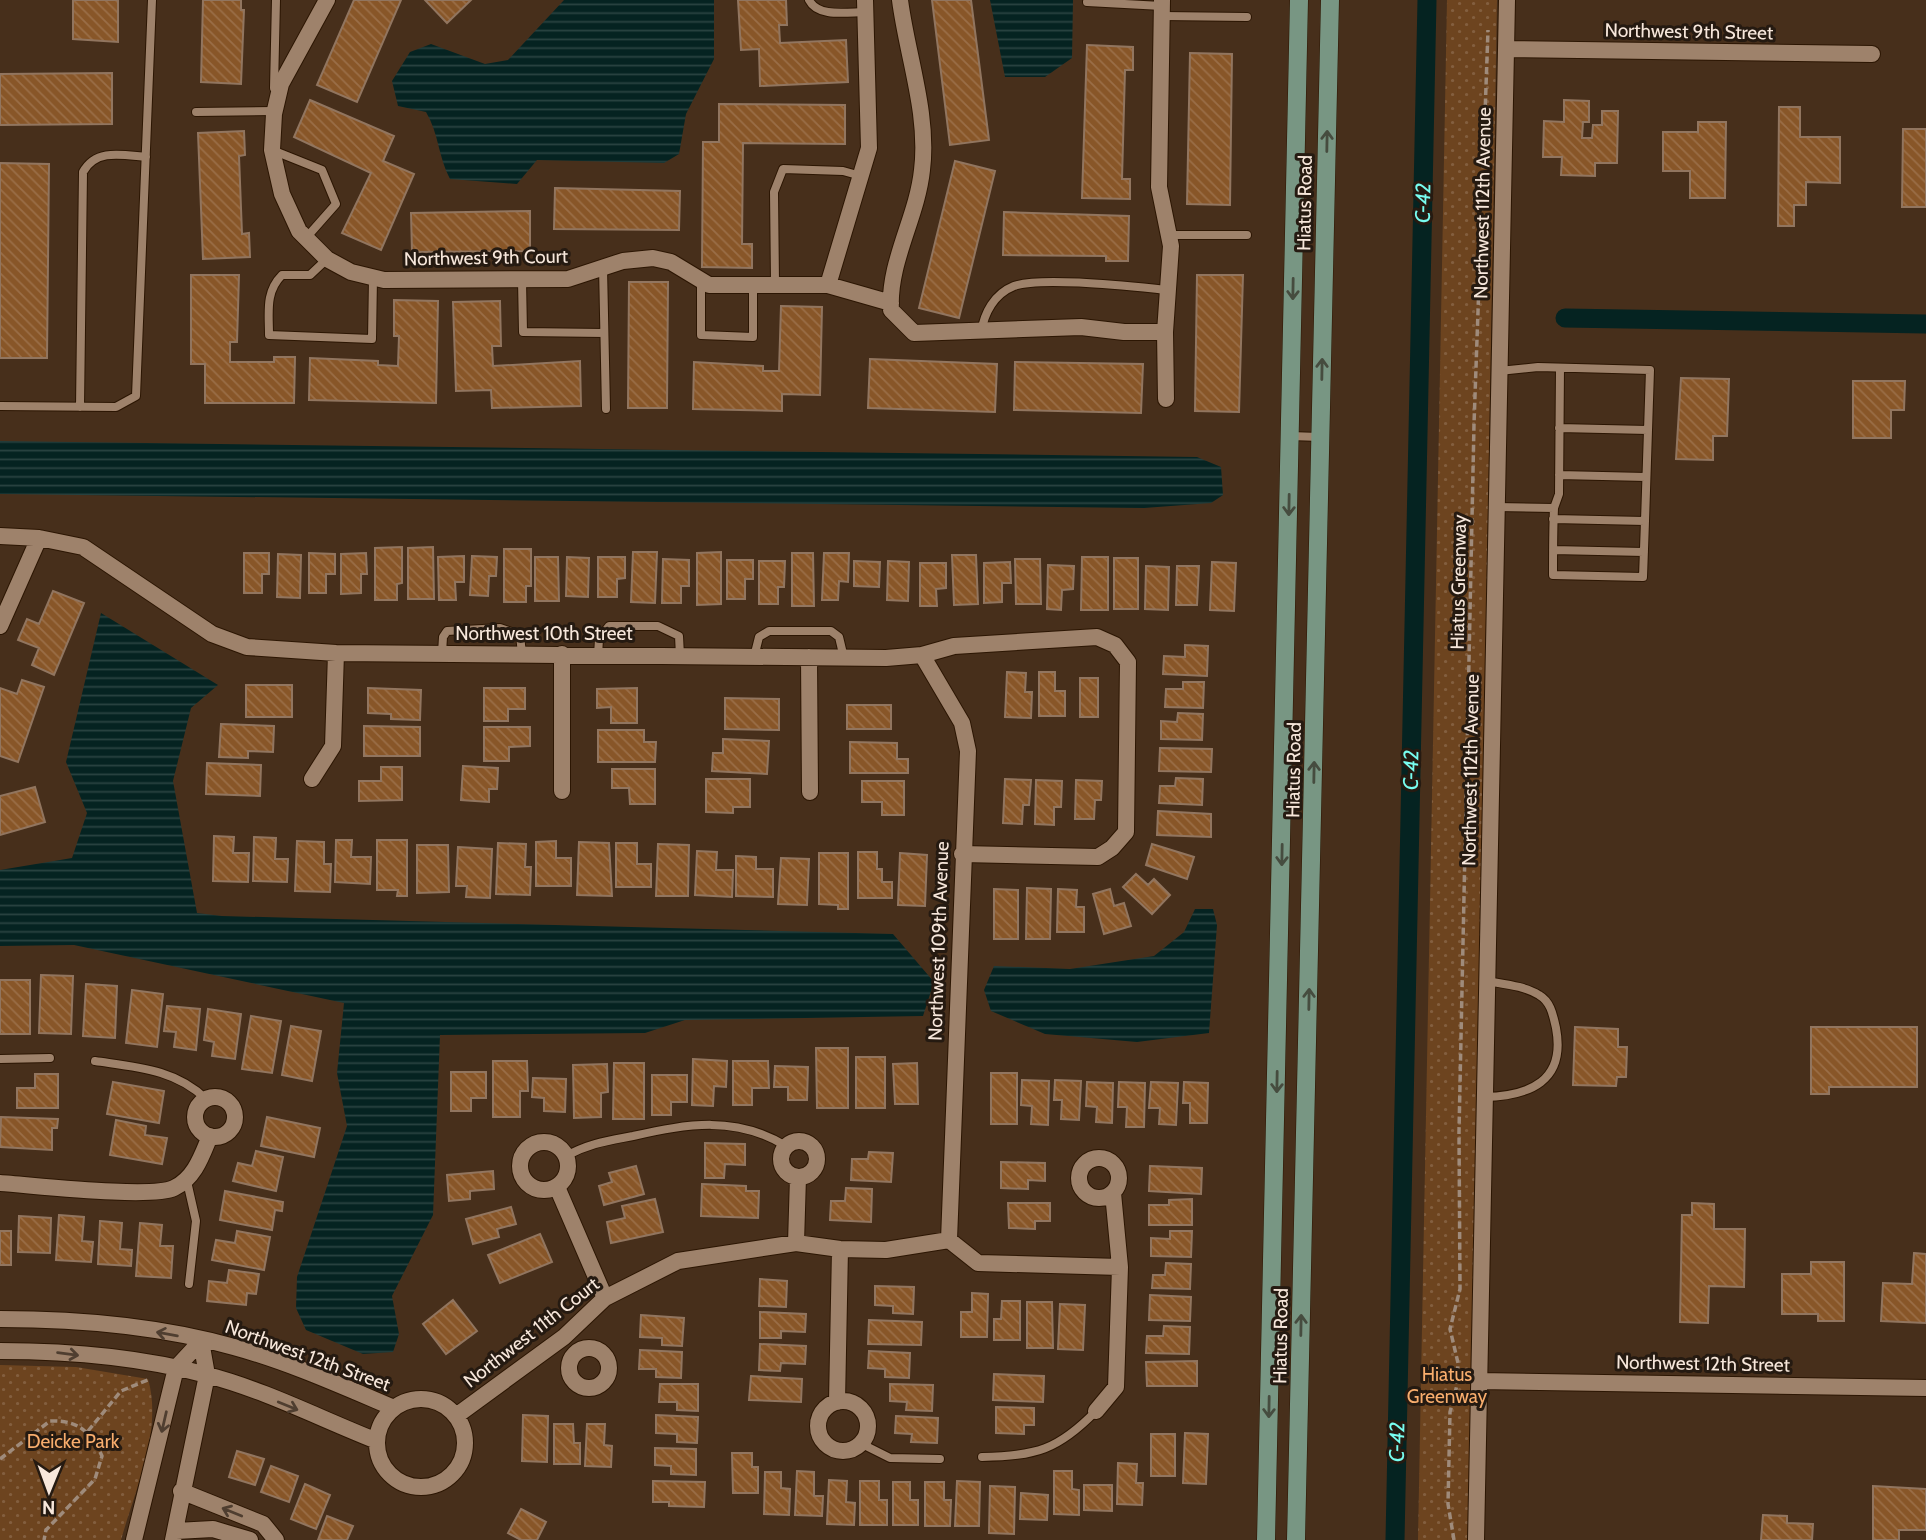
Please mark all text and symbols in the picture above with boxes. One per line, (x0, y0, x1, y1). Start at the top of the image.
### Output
street label: Northwest 9th Street (1604, 19, 1774, 44)
street label: Northwest 112th Avenue (1469, 107, 1496, 299)
one-way arrow (1320, 130, 1333, 153)
street label: Hiatus Road (1292, 155, 1317, 251)
water label: C-42 (1410, 183, 1435, 223)
street label: Northwest 9th Court (404, 245, 569, 270)
one-way arrow (1287, 277, 1300, 300)
one-way arrow (1315, 357, 1329, 380)
one-way arrow (1282, 493, 1296, 516)
street label: Hiatus Greenway (1446, 514, 1471, 650)
street label: Northwest 10th Street (455, 622, 633, 645)
street label: Northwest 112th Avenue (1457, 674, 1484, 866)
street label: Hiatus Road (1281, 722, 1306, 818)
water label: C-42 (1398, 750, 1423, 790)
one-way arrow (1307, 761, 1320, 784)
street label: Northwest 109th Avenue (924, 841, 953, 1041)
one-way arrow (1275, 843, 1289, 866)
one-way arrow (1302, 988, 1315, 1011)
one-way arrow (1270, 1070, 1283, 1093)
street label: Northwest 11th Court (459, 1272, 604, 1392)
street label: Hiatus Road (1268, 1288, 1293, 1384)
one-way arrow (1294, 1314, 1308, 1337)
street label: Northwest 12th Street (222, 1315, 394, 1396)
one-way arrow (156, 1327, 179, 1340)
one-way arrow (56, 1348, 79, 1361)
street label: Northwest 12th Street (1616, 1350, 1791, 1377)
park label: Hiatus Greenway (1407, 1363, 1488, 1408)
one-way arrow (1263, 1396, 1276, 1419)
one-way arrow (277, 1400, 299, 1413)
one-way arrow (156, 1410, 170, 1433)
water label: C-42 (1384, 1422, 1409, 1462)
park label: Deicke Park (27, 1430, 120, 1453)
north arrow (14, 1456, 84, 1526)
text: N (42, 1496, 56, 1519)
one-way arrow (221, 1504, 243, 1517)

